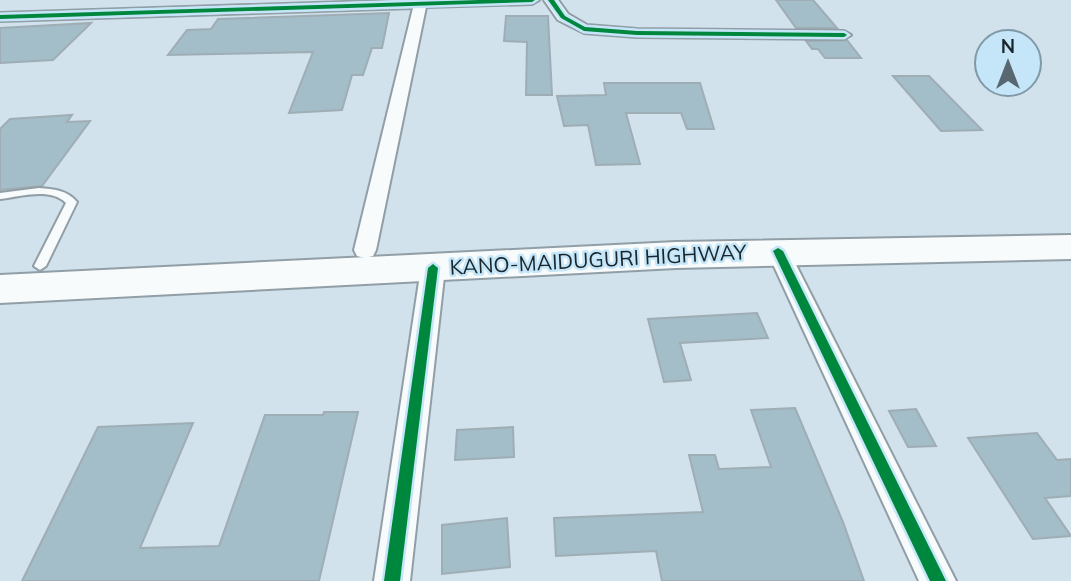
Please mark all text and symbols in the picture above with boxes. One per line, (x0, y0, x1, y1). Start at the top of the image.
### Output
north arrow (973, 28, 1043, 98)
text: N (1001, 34, 1015, 58)
street label: KANO-MAIDUGURI HIGHWAY (449, 238, 747, 280)

